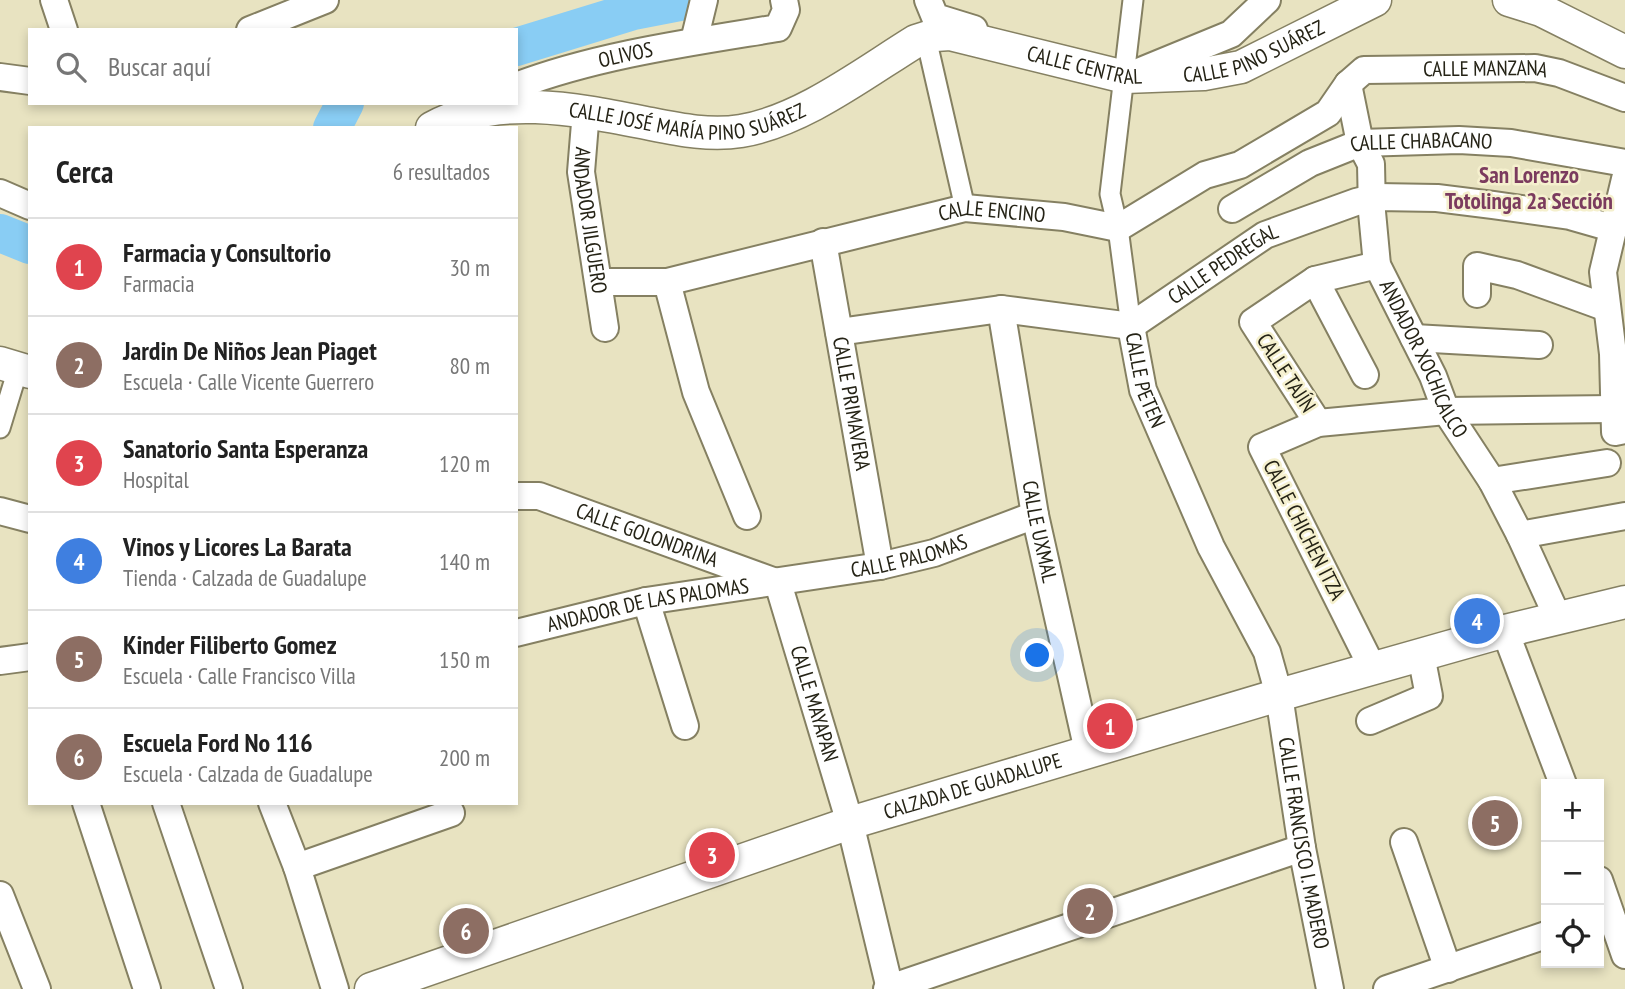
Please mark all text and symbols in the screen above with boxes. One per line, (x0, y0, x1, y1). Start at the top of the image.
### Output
street label: CALLE PINO SUÁREZ (1183, 14, 1329, 88)
search box (28, 28, 518, 105)
street label: OLIVOS (595, 36, 655, 73)
street label: CALLE CENTRAL (1024, 39, 1143, 90)
icon: search (52, 48, 90, 86)
text: Buscar aquí (108, 50, 211, 83)
street label: CALLE MANZANA (1423, 54, 1550, 83)
street label: CALLE JOSÉ MARÍA PINO SUÁREZ (567, 96, 810, 146)
street label: CALLE CHABACANO (1346, 126, 1493, 159)
street label: ANDADOR JILGUERO (568, 146, 613, 295)
text: Cerca (56, 152, 113, 191)
text: 6 resultados (393, 157, 490, 186)
district label: San Lorenzo Totolinga 2a Sección (1445, 160, 1613, 215)
street label: CALLE ENCINO (936, 194, 1047, 228)
street label: CALLE PEDREGAL (1162, 217, 1282, 310)
text: Farmacia y Consultorio (123, 236, 331, 269)
text: 1 (74, 253, 85, 282)
text: 30 m (449, 253, 490, 282)
text: Farmacia (123, 269, 195, 298)
street label: ANDADOR XOCHICALCO (1374, 275, 1474, 443)
street label: CALLE TAJÍN (1251, 328, 1322, 417)
street label: CALLE PETEN (1119, 330, 1172, 432)
text: Jardin De Niños Jean Piaget (123, 334, 377, 367)
street label: CALLE PRIMAVERA (827, 334, 877, 472)
text: 2 (74, 351, 85, 380)
text: 80 m (449, 351, 490, 380)
text: Escuela · Calle Vicente Guerrero (123, 367, 374, 396)
text: Sanatorio Santa Esperanza (123, 432, 368, 465)
text: 3 (74, 449, 85, 478)
text: 120 m (439, 449, 490, 478)
street label: CALLE CHICHEN ITZA (1258, 455, 1351, 604)
text: Hospital (123, 465, 189, 494)
street label: CALLE UXMAL (1017, 479, 1064, 585)
street label: CALLE GOLONDRINA (572, 497, 722, 573)
street label: CALLE PALOMAS (849, 528, 971, 583)
text: Vinos y Licores La Barata (123, 530, 352, 563)
text: 4 (74, 547, 85, 576)
text: 140 m (439, 547, 490, 576)
text: Tienda · Calzada de Guadalupe (123, 563, 367, 592)
street label: ANDADOR DE LAS PALOMAS (544, 572, 751, 638)
pin: 4 (1454, 595, 1500, 647)
text: Kinder Filiberto Gomez (123, 628, 337, 661)
your location (1020, 638, 1054, 672)
street label: CALLE MAYAPAN (785, 642, 845, 765)
text: 5 (74, 645, 85, 674)
text: 150 m (439, 645, 490, 674)
text: Escuela · Calle Francisco Villa (123, 661, 356, 690)
pin: 1 (1087, 700, 1133, 752)
text: Escuela Ford No 116 (123, 726, 313, 759)
street label: CALLE FRANCISCO I. MADERO (1273, 735, 1336, 951)
text: 6 (74, 743, 85, 772)
text: 200 m (439, 743, 490, 772)
street label: CALZADA DE GUADALUPE (880, 747, 1065, 825)
text: Escuela · Calzada de Guadalupe (123, 759, 373, 788)
map controls (1541, 779, 1604, 968)
button: + (1541, 779, 1604, 842)
pin: 5 (1472, 797, 1518, 849)
pin: 3 (689, 829, 735, 881)
button: − (1541, 842, 1604, 905)
pin: 2 (1067, 885, 1113, 937)
pin: 6 (443, 905, 489, 957)
button: locate (1541, 905, 1604, 968)

